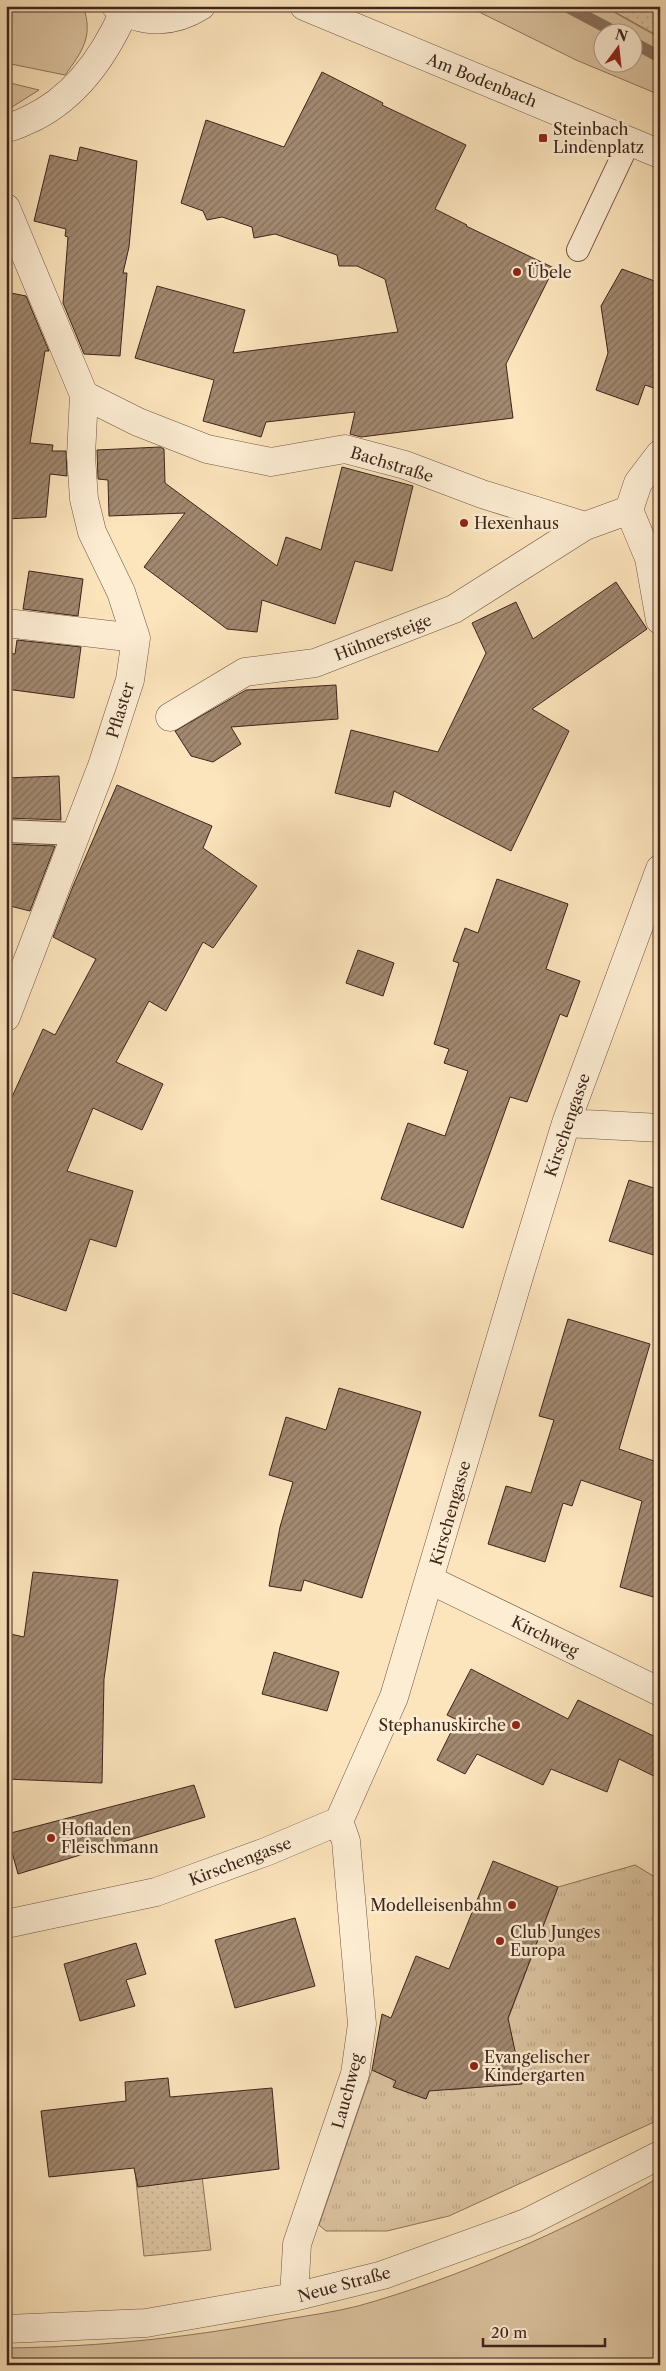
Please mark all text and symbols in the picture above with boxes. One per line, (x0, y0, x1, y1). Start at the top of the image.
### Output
north arrow (594, 22, 644, 72)
text: N (613, 25, 630, 46)
street label: Am Bodenbach (423, 48, 540, 111)
place label: Steinbach Lindenplatz (553, 119, 644, 157)
marker: Steinbach Lindenplatz (537, 132, 549, 144)
place label: Übele (527, 262, 572, 282)
marker: Übele (511, 266, 523, 278)
street label: Bachstraße (348, 442, 436, 486)
place label: Hexenhaus (474, 513, 559, 533)
marker: Hexenhaus (458, 517, 470, 529)
street label: Hühnersteige (332, 609, 434, 665)
street label: Pflaster (102, 679, 138, 740)
street label: Kirschengasse (540, 1071, 594, 1179)
street label: Kirschengasse (425, 1458, 475, 1568)
street label: Kirchweg (508, 1611, 582, 1661)
place label: Stephanuskirche (379, 1715, 506, 1735)
marker: Stephanuskirche (510, 1719, 522, 1731)
place label: Hofladen Fleischmann (61, 1819, 159, 1857)
marker: Hofladen Fleischmann (45, 1832, 57, 1844)
street label: Kirschengasse (186, 1832, 294, 1890)
place label: Modelleisenbahn (370, 1895, 502, 1915)
marker: Modelleisenbahn (506, 1899, 518, 1911)
place label: Club Junges Europa (510, 1922, 601, 1960)
marker: Club Junges Europa (494, 1935, 506, 1947)
place label: Evangelischer Kindergarten (484, 2047, 590, 2085)
street label: Lauchweg (327, 2051, 367, 2131)
marker: Evangelischer Kindergarten (468, 2060, 480, 2072)
street label: Neue Straße (295, 2262, 393, 2306)
scale bar (483, 2316, 606, 2348)
text: 20 m (491, 2323, 527, 2342)

